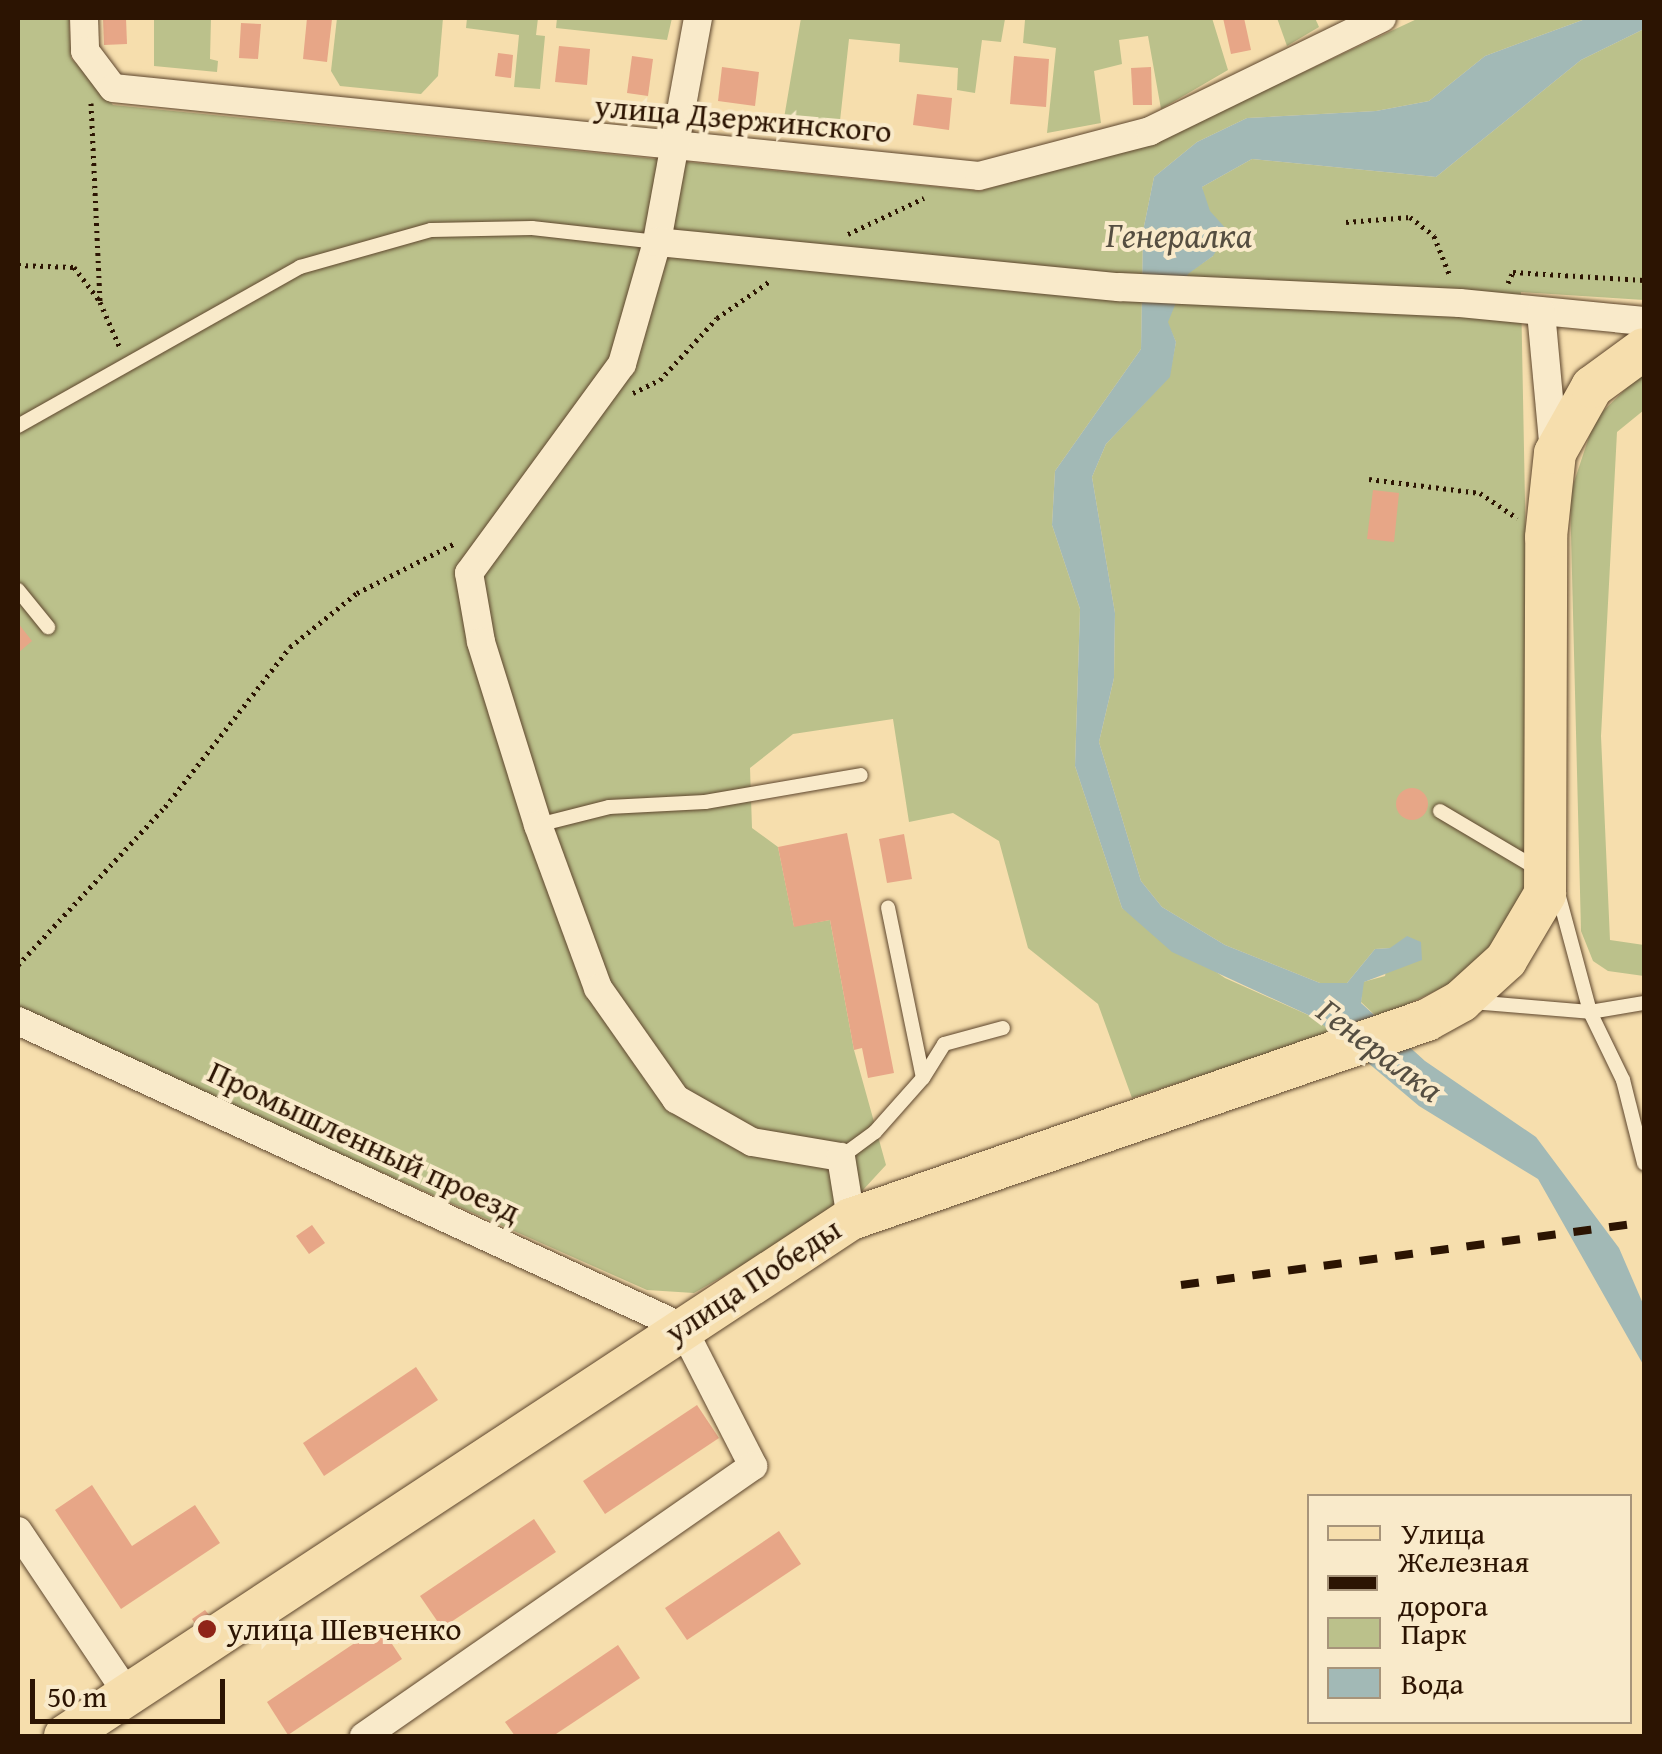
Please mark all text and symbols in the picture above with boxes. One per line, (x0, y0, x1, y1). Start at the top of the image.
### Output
street label: улица Дзержинского (593, 87, 893, 151)
water label: Генералка (1106, 214, 1252, 256)
water label: Генералка (1309, 989, 1451, 1111)
street label: Промышленный проезд (202, 1053, 526, 1231)
street label: улица Победы (658, 1210, 848, 1352)
legend (1307, 1494, 1632, 1724)
text: Улица (1401, 1511, 1485, 1555)
text: Железная дорога (1398, 1539, 1529, 1627)
place label: улица Шевченко (227, 1610, 462, 1648)
text: Парк (1401, 1611, 1467, 1655)
marker: улица Шевченко (196, 1618, 218, 1640)
scale bar (35, 1659, 230, 1721)
text: Вода (1401, 1661, 1464, 1705)
text: 50 m (47, 1674, 107, 1718)

